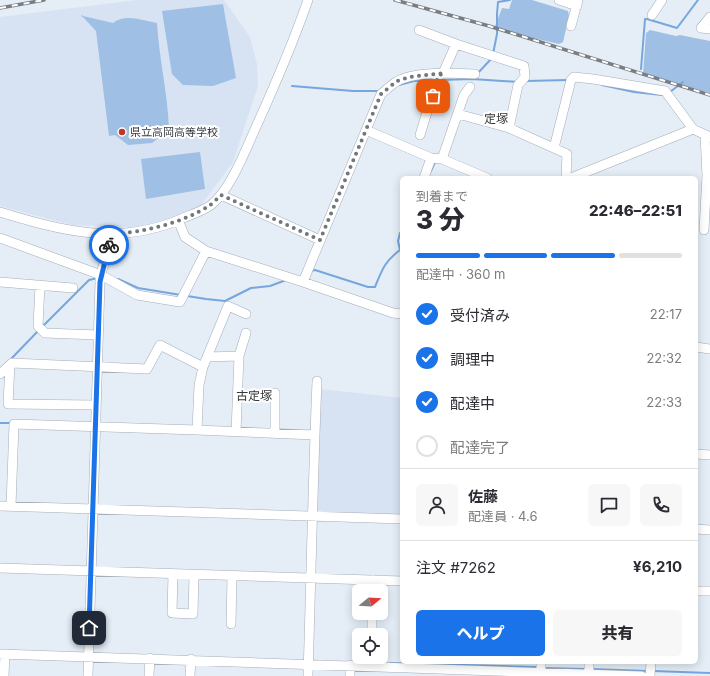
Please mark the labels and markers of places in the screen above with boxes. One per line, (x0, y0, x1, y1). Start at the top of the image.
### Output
pin (416, 79, 450, 113)
place label: 県立高岡高等学校 (130, 125, 218, 139)
marker: 県立高岡高等学校 (117, 127, 127, 137)
pin (72, 611, 106, 645)

